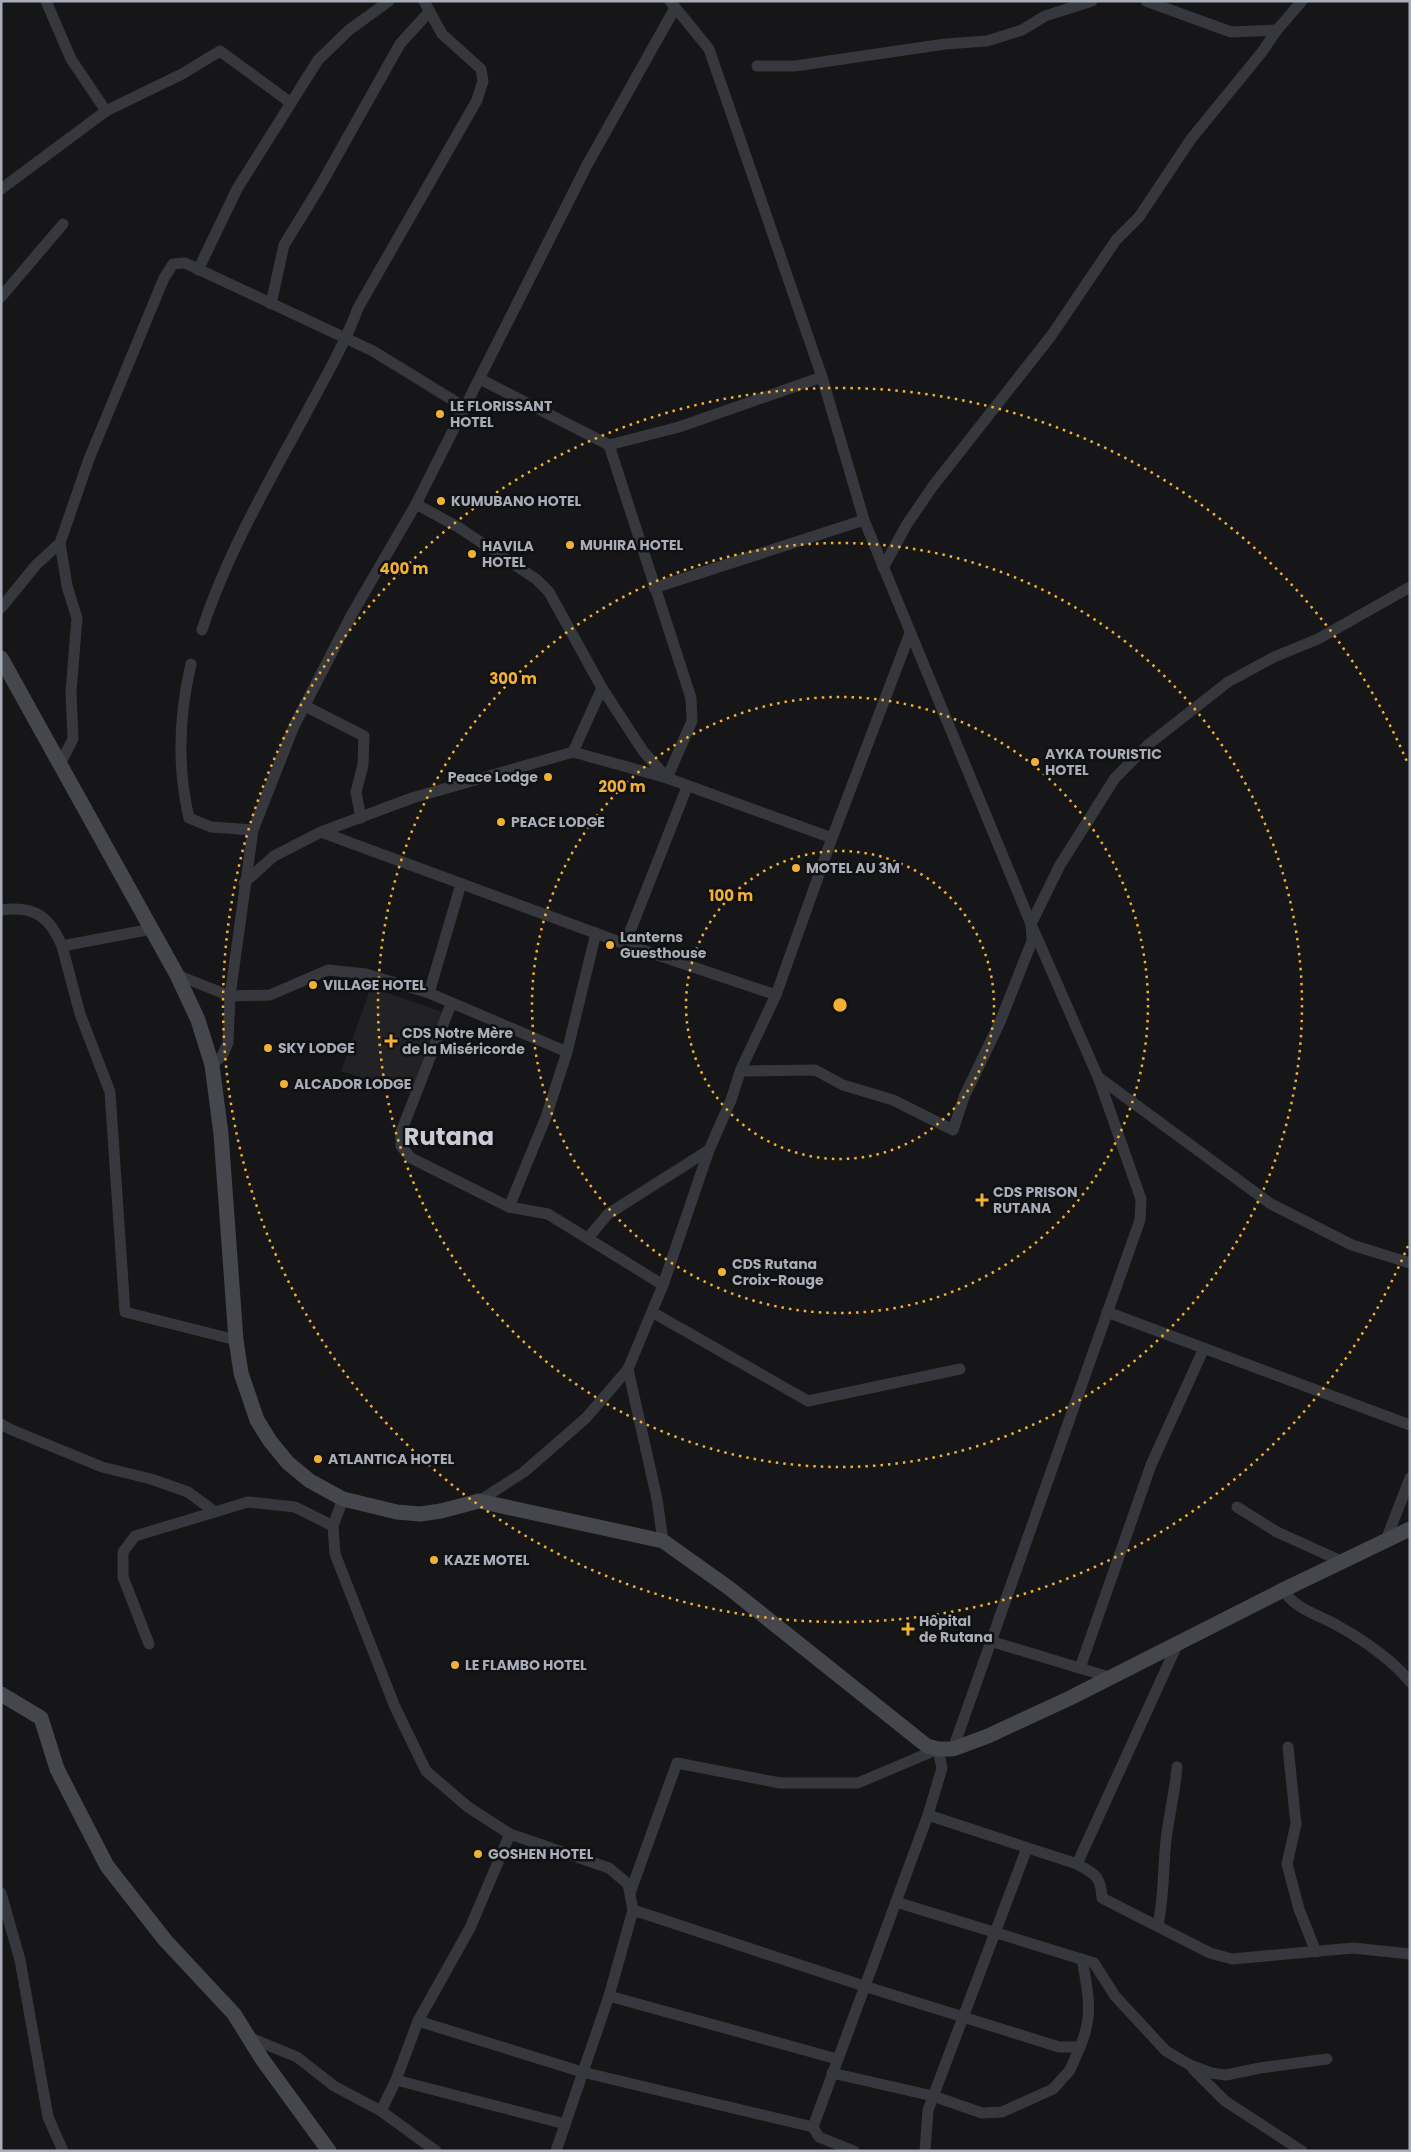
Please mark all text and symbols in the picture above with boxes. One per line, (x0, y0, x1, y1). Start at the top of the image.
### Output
place label: LE FLORISSANT HOTEL (450, 396, 552, 432)
marker: LE FLORISSANT HOTEL (434, 408, 446, 420)
place label: KUMUBANO HOTEL (451, 491, 581, 511)
marker: KUMUBANO HOTEL (435, 495, 447, 507)
place label: MUHIRA HOTEL (580, 535, 684, 555)
place label: HAVILA HOTEL (482, 536, 535, 572)
marker: MUHIRA HOTEL (564, 539, 576, 551)
marker: HAVILA HOTEL (466, 548, 478, 560)
text: 400 m (380, 558, 429, 579)
text: 300 m (489, 668, 537, 689)
place label: AYKA TOURISTIC HOTEL (1045, 744, 1162, 780)
marker: AYKA TOURISTIC HOTEL (1029, 756, 1041, 768)
place label: Peace Lodge (448, 767, 538, 787)
marker: Peace Lodge (542, 771, 554, 783)
text: 200 m (598, 776, 646, 797)
place label: PEACE LODGE (511, 812, 605, 832)
marker: PEACE LODGE (495, 816, 507, 828)
place label: MOTEL AU 3M (806, 858, 900, 878)
marker: MOTEL AU 3M (790, 862, 802, 874)
text: 100 m (709, 885, 753, 906)
place label: Lanterns Guesthouse (620, 927, 707, 963)
marker: Lanterns Guesthouse (604, 939, 616, 951)
place label: VILLAGE HOTEL (323, 975, 426, 995)
marker: VILLAGE HOTEL (307, 979, 319, 991)
centre of rings (831, 996, 849, 1014)
place label: CDS Notre Mère de la Miséricorde (402, 1023, 525, 1059)
marker: CDS Notre Mère de la Miséricorde (384, 1034, 398, 1048)
place label: SKY LODGE (278, 1038, 355, 1058)
marker: SKY LODGE (262, 1042, 274, 1054)
place label: ALCADOR LODGE (294, 1074, 411, 1094)
marker: ALCADOR LODGE (278, 1078, 290, 1090)
district label: Rutana (404, 1120, 494, 1153)
place label: CDS PRISON RUTANA (993, 1182, 1078, 1218)
marker: CDS PRISON RUTANA (975, 1193, 989, 1207)
place label: CDS Rutana Croix-Rouge (732, 1254, 824, 1290)
marker: CDS Rutana Croix-Rouge (716, 1266, 728, 1278)
place label: ATLANTICA HOTEL (328, 1449, 455, 1469)
marker: ATLANTICA HOTEL (312, 1453, 324, 1465)
place label: KAZE MOTEL (444, 1550, 530, 1570)
marker: KAZE MOTEL (428, 1554, 440, 1566)
place label: Hôpital de Rutana (919, 1611, 993, 1647)
marker: Hôpital de Rutana (901, 1622, 915, 1636)
place label: LE FLAMBO HOTEL (465, 1655, 587, 1675)
marker: LE FLAMBO HOTEL (449, 1659, 461, 1671)
place label: GOSHEN HOTEL (488, 1844, 594, 1864)
marker: GOSHEN HOTEL (472, 1848, 484, 1860)

